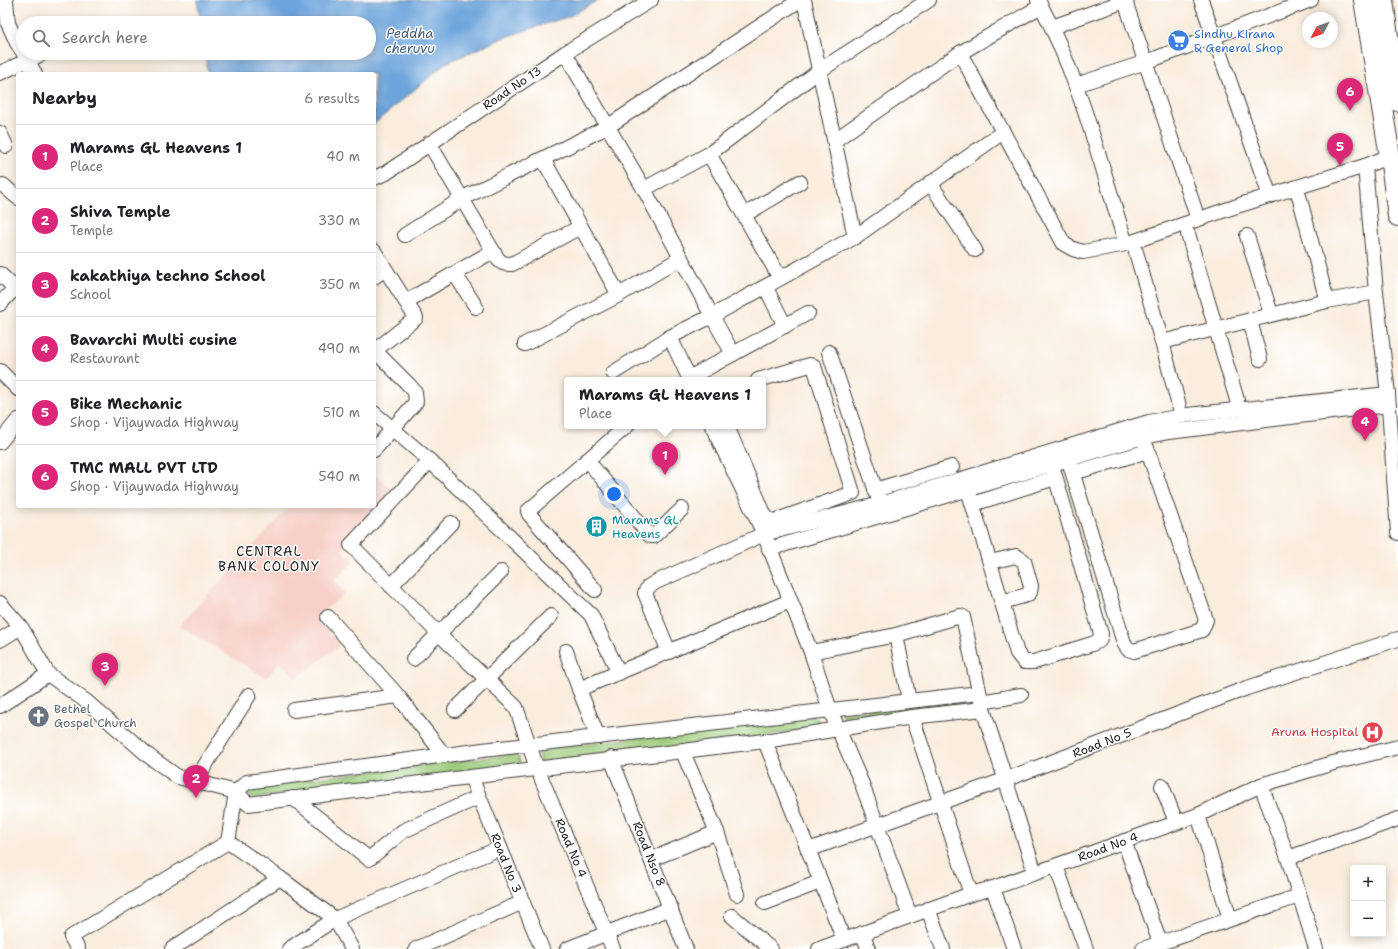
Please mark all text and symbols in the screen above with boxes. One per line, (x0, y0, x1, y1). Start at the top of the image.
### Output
north arrow (1302, 12, 1338, 48)
search box (16, 16, 376, 60)
water label: Peddha cheruvu (385, 25, 435, 57)
place label: Sindhu Kirana & General Shop (1194, 26, 1283, 56)
icon: search (30, 27, 52, 49)
text: Search here (62, 28, 148, 48)
supermarket icon: Sindhu Kirana & General Shop (1165, 28, 1191, 54)
street label: Road No 13 (480, 63, 544, 113)
pin: 6 (1337, 78, 1363, 111)
text: Nearby (32, 87, 97, 109)
text: 6 results (304, 90, 360, 107)
pin: 5 (1327, 133, 1353, 166)
text: Marams GL Heavens 1 (70, 138, 242, 158)
text: 1 (42, 148, 48, 165)
text: 40 m (326, 148, 360, 165)
text: Place (70, 158, 103, 175)
text: Shiva Temple (70, 202, 170, 222)
text: 2 (40, 212, 50, 229)
text: 330 m (318, 212, 360, 229)
text: Temple (70, 222, 113, 239)
text: kakathiya techno School (70, 266, 265, 286)
text: 3 (40, 276, 50, 293)
text: 350 m (319, 276, 360, 293)
text: School (70, 286, 111, 303)
text: Bavarchi Multi cusine (70, 330, 237, 350)
text: 4 (40, 340, 50, 357)
text: 490 m (318, 340, 360, 357)
text: Restaurant (70, 350, 140, 367)
popup (564, 377, 766, 429)
text: Marams GL Heavens 1 (579, 385, 751, 405)
text: Bike Mechanic (70, 394, 182, 414)
text: 5 (41, 404, 49, 421)
text: 510 m (323, 404, 360, 421)
text: Place (579, 405, 612, 422)
pin: 4 (1352, 408, 1378, 441)
text: Shop · Vijaywada Highway (70, 414, 239, 431)
pin: 1 (652, 442, 678, 475)
text: TMC MALL PVT LTD (70, 458, 218, 478)
text: 6 (40, 468, 50, 485)
text: 540 m (319, 468, 360, 485)
text: Shop · Vijaywada Highway (70, 478, 239, 495)
your location (604, 484, 624, 504)
place label: Marams GL Heavens (612, 512, 680, 542)
building icon: Marams GL Heavens (583, 514, 609, 540)
district label: CENTRAL BANK COLONY (218, 543, 320, 575)
pin: 3 (92, 653, 118, 686)
place label: Bethel Gospel Church (54, 701, 137, 731)
church icon: Bethel Gospel Church (26, 703, 52, 729)
hospital icon: Aruna Hospital (1360, 719, 1386, 745)
street label: Road No 5 (1070, 724, 1134, 762)
place label: Aruna Hospital (1271, 724, 1358, 740)
pin: 2 (183, 765, 209, 798)
street label: Road No 4 (551, 816, 591, 880)
street label: Road Nso 8 (629, 819, 669, 889)
street label: Road No 4 (1076, 829, 1140, 865)
street label: Road No 3 (487, 831, 525, 895)
map controls (1350, 865, 1386, 937)
button: + (1350, 865, 1386, 901)
button: − (1350, 901, 1386, 937)

